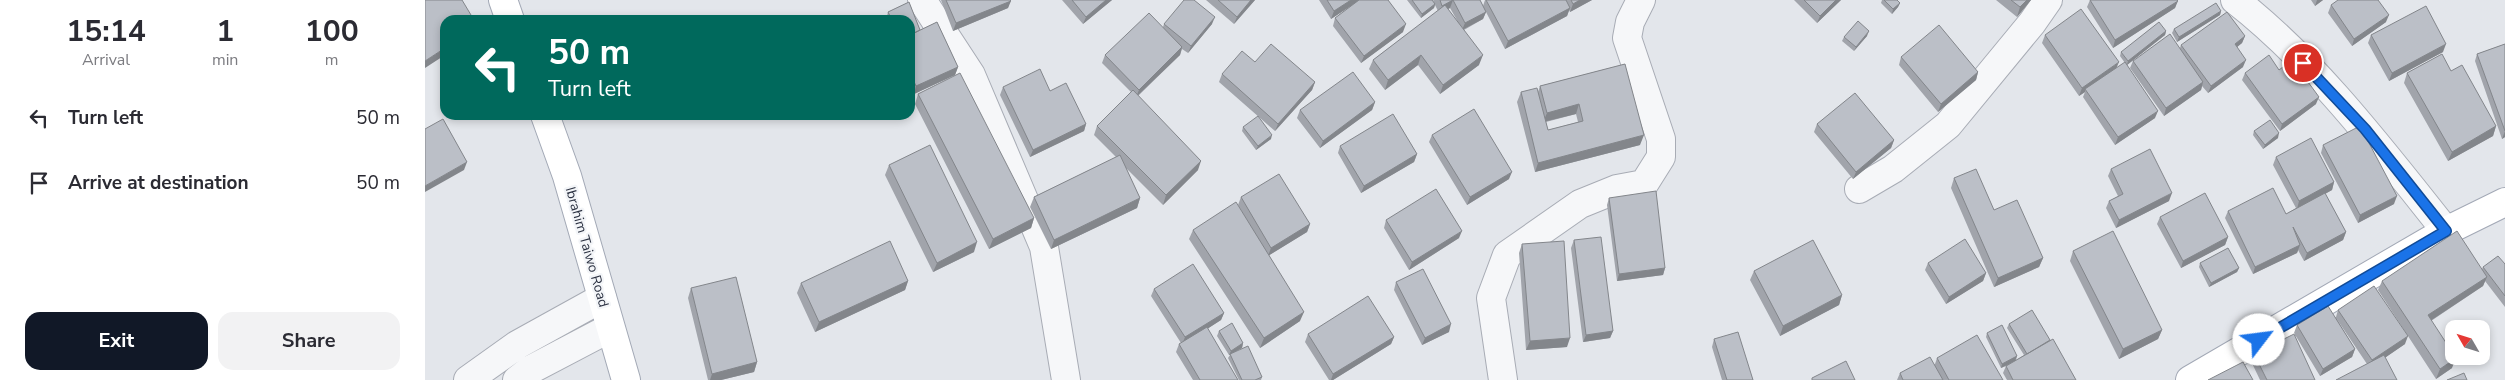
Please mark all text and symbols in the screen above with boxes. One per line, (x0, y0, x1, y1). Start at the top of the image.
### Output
text: 15:14 (66, 11, 146, 52)
text: 1 (216, 11, 234, 52)
text: 100 (305, 11, 359, 52)
text: 50 m (548, 29, 630, 76)
icon: left (465, 35, 530, 100)
pin (2282, 42, 2324, 84)
text: Arrival (82, 49, 130, 71)
text: min (212, 49, 238, 71)
text: m (325, 49, 339, 71)
icon: arrive (2289, 49, 2317, 77)
text: Turn left (548, 74, 631, 104)
icon: left (25, 104, 53, 132)
text: Turn left (68, 105, 143, 131)
text: 50 m (356, 105, 400, 131)
icon: arrive (25, 169, 53, 197)
text: Arrive at destination (68, 170, 249, 196)
text: 50 m (356, 170, 400, 196)
street label: Ibrahim Taiwo Road (561, 185, 613, 309)
button: Exit (25, 312, 208, 370)
button: Share (218, 312, 400, 370)
position arrow (2232, 313, 2284, 365)
north arrow (2445, 320, 2490, 365)
map controls (2445, 320, 2490, 365)

